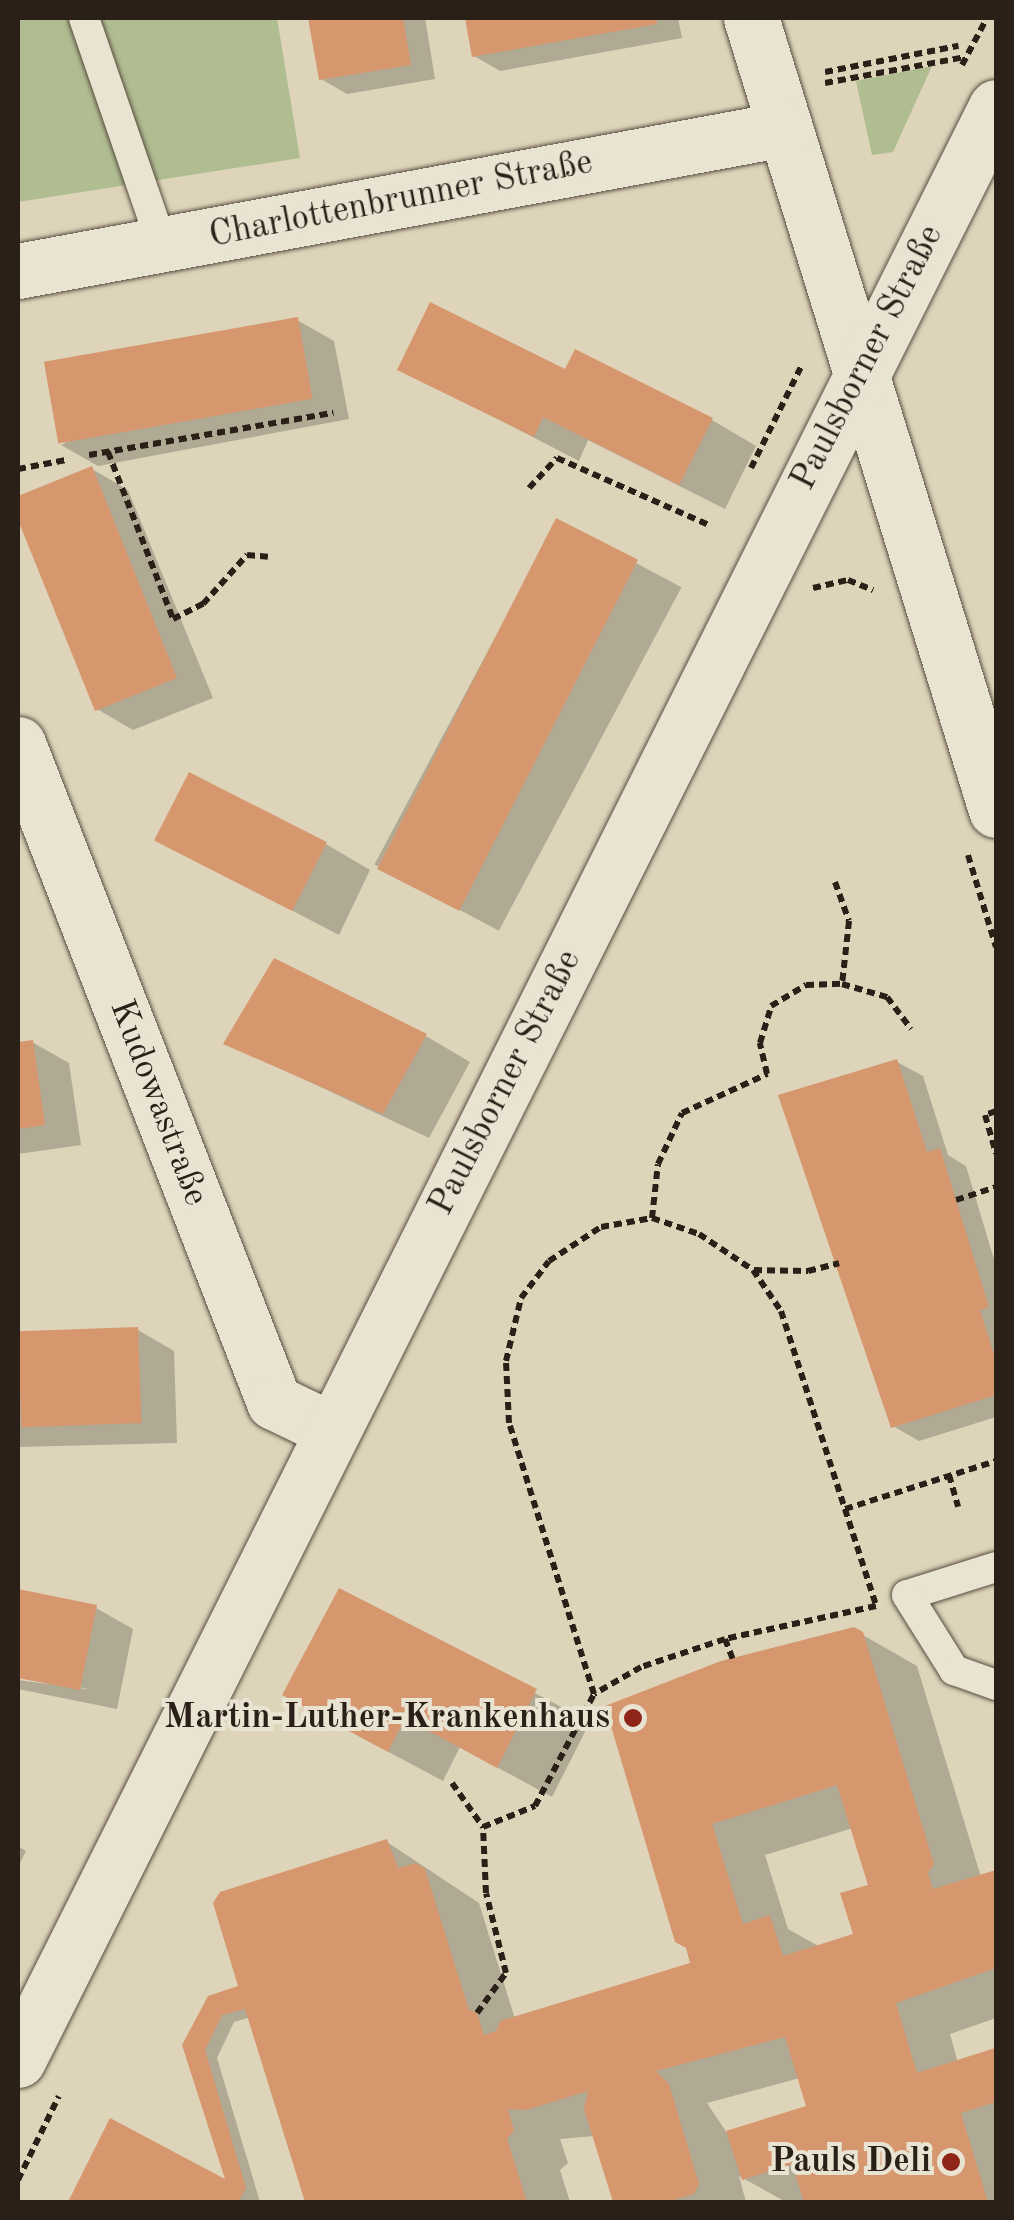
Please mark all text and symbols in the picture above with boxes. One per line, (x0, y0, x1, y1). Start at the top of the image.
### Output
street label: Charlottenbrunner Straße (206, 142, 596, 258)
street label: Paulsborner Straße (783, 218, 953, 498)
street label: Paulsborner Straße (421, 943, 591, 1223)
street label: Kudowastraße (99, 994, 217, 1212)
place label: Martin-Luther-Krankenhaus (164, 1697, 610, 1739)
marker: Martin-Luther-Krankenhaus (620, 1705, 646, 1731)
place label: Pauls Deli (770, 2141, 931, 2183)
marker: Pauls Deli (940, 2151, 962, 2173)

